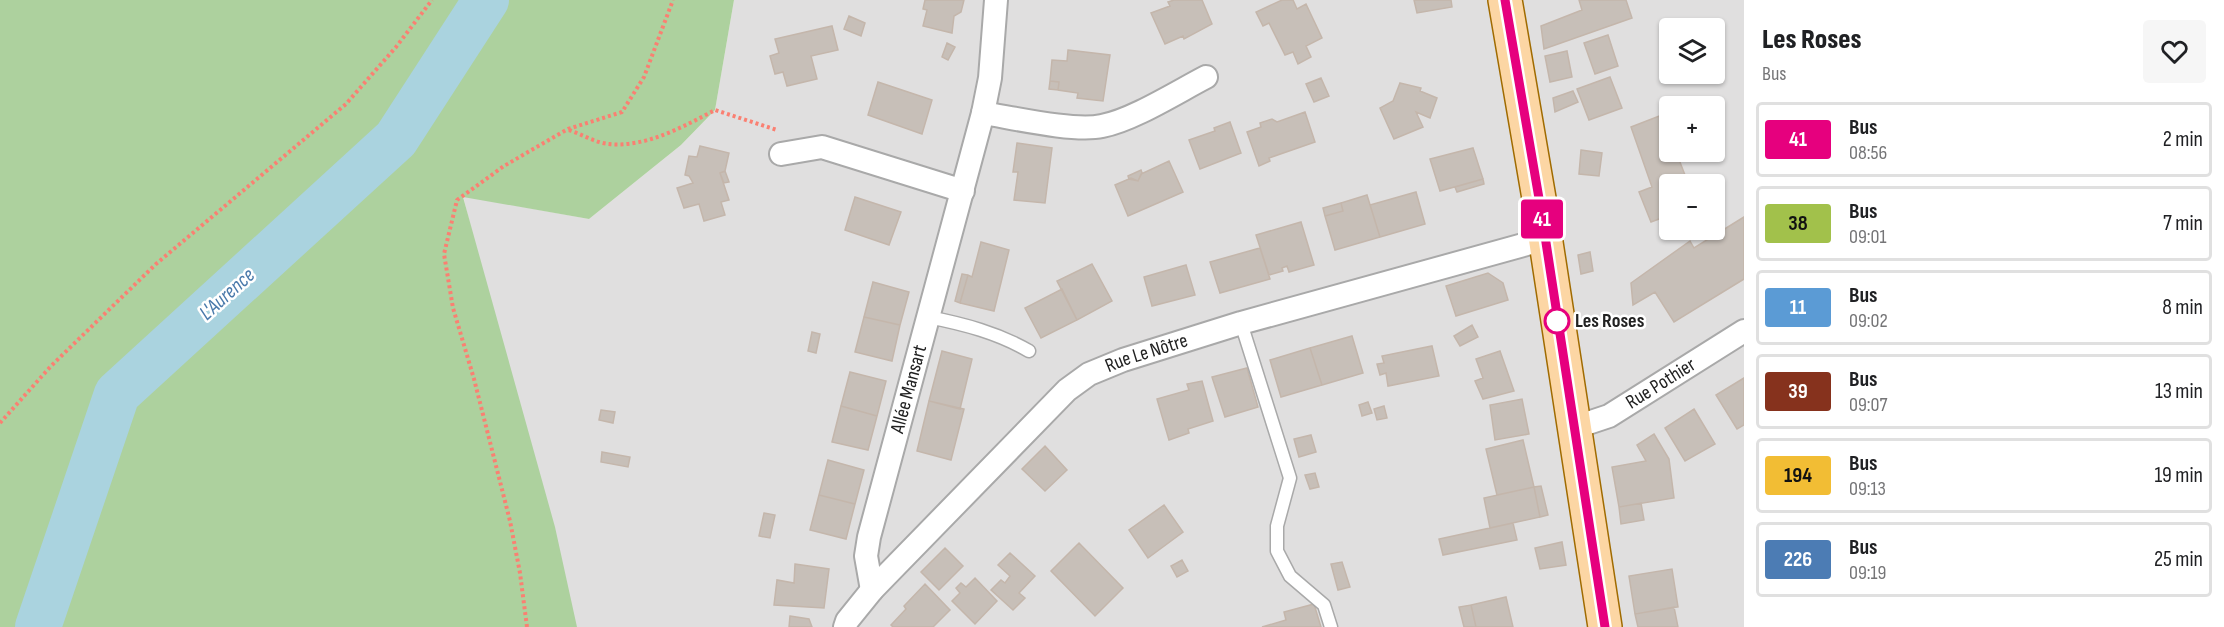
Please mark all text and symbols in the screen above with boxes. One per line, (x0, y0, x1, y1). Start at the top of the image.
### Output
map controls (1659, 18, 1725, 240)
button: layers (1659, 18, 1725, 84)
button: heart (2143, 20, 2206, 83)
text: Les Roses (1762, 23, 1862, 56)
text: Bus (1762, 62, 1786, 86)
button: + (1659, 96, 1725, 162)
text: Bus (1849, 114, 1878, 141)
text: 2 min (2163, 126, 2203, 153)
text: 41 (1789, 127, 1807, 152)
text: 08:56 (1849, 141, 1887, 165)
button: − (1659, 174, 1725, 240)
text: Bus (1849, 198, 1878, 225)
line badge: 41 (1515, 200, 1569, 238)
text: 41 (1533, 207, 1551, 232)
text: 7 min (2163, 210, 2203, 237)
text: 38 (1788, 211, 1808, 236)
text: 09:01 (1849, 225, 1886, 249)
water label: L'Aurence (194, 263, 260, 325)
text: Bus (1849, 282, 1878, 309)
text: 8 min (2162, 294, 2203, 321)
text: 11 (1790, 295, 1806, 320)
marker: Les Roses (1544, 308, 1570, 334)
place label: Les Roses (1575, 309, 1645, 333)
text: 09:02 (1849, 309, 1888, 333)
street label: Rue Le Nôtre (1102, 328, 1191, 378)
street label: Allée Mansart (885, 342, 932, 437)
street label: Rue Pothier (1621, 352, 1700, 414)
text: Bus (1849, 366, 1878, 393)
text: 13 min (2155, 378, 2203, 405)
text: 39 (1788, 379, 1808, 404)
text: 09:07 (1849, 393, 1887, 417)
text: Bus (1849, 450, 1878, 477)
text: 19 min (2154, 462, 2203, 489)
text: 194 (1784, 463, 1812, 488)
text: 09:13 (1849, 477, 1886, 501)
text: Bus (1849, 534, 1878, 561)
text: 25 min (2154, 546, 2203, 573)
text: 226 (1784, 547, 1812, 572)
text: 09:19 (1849, 561, 1886, 585)

